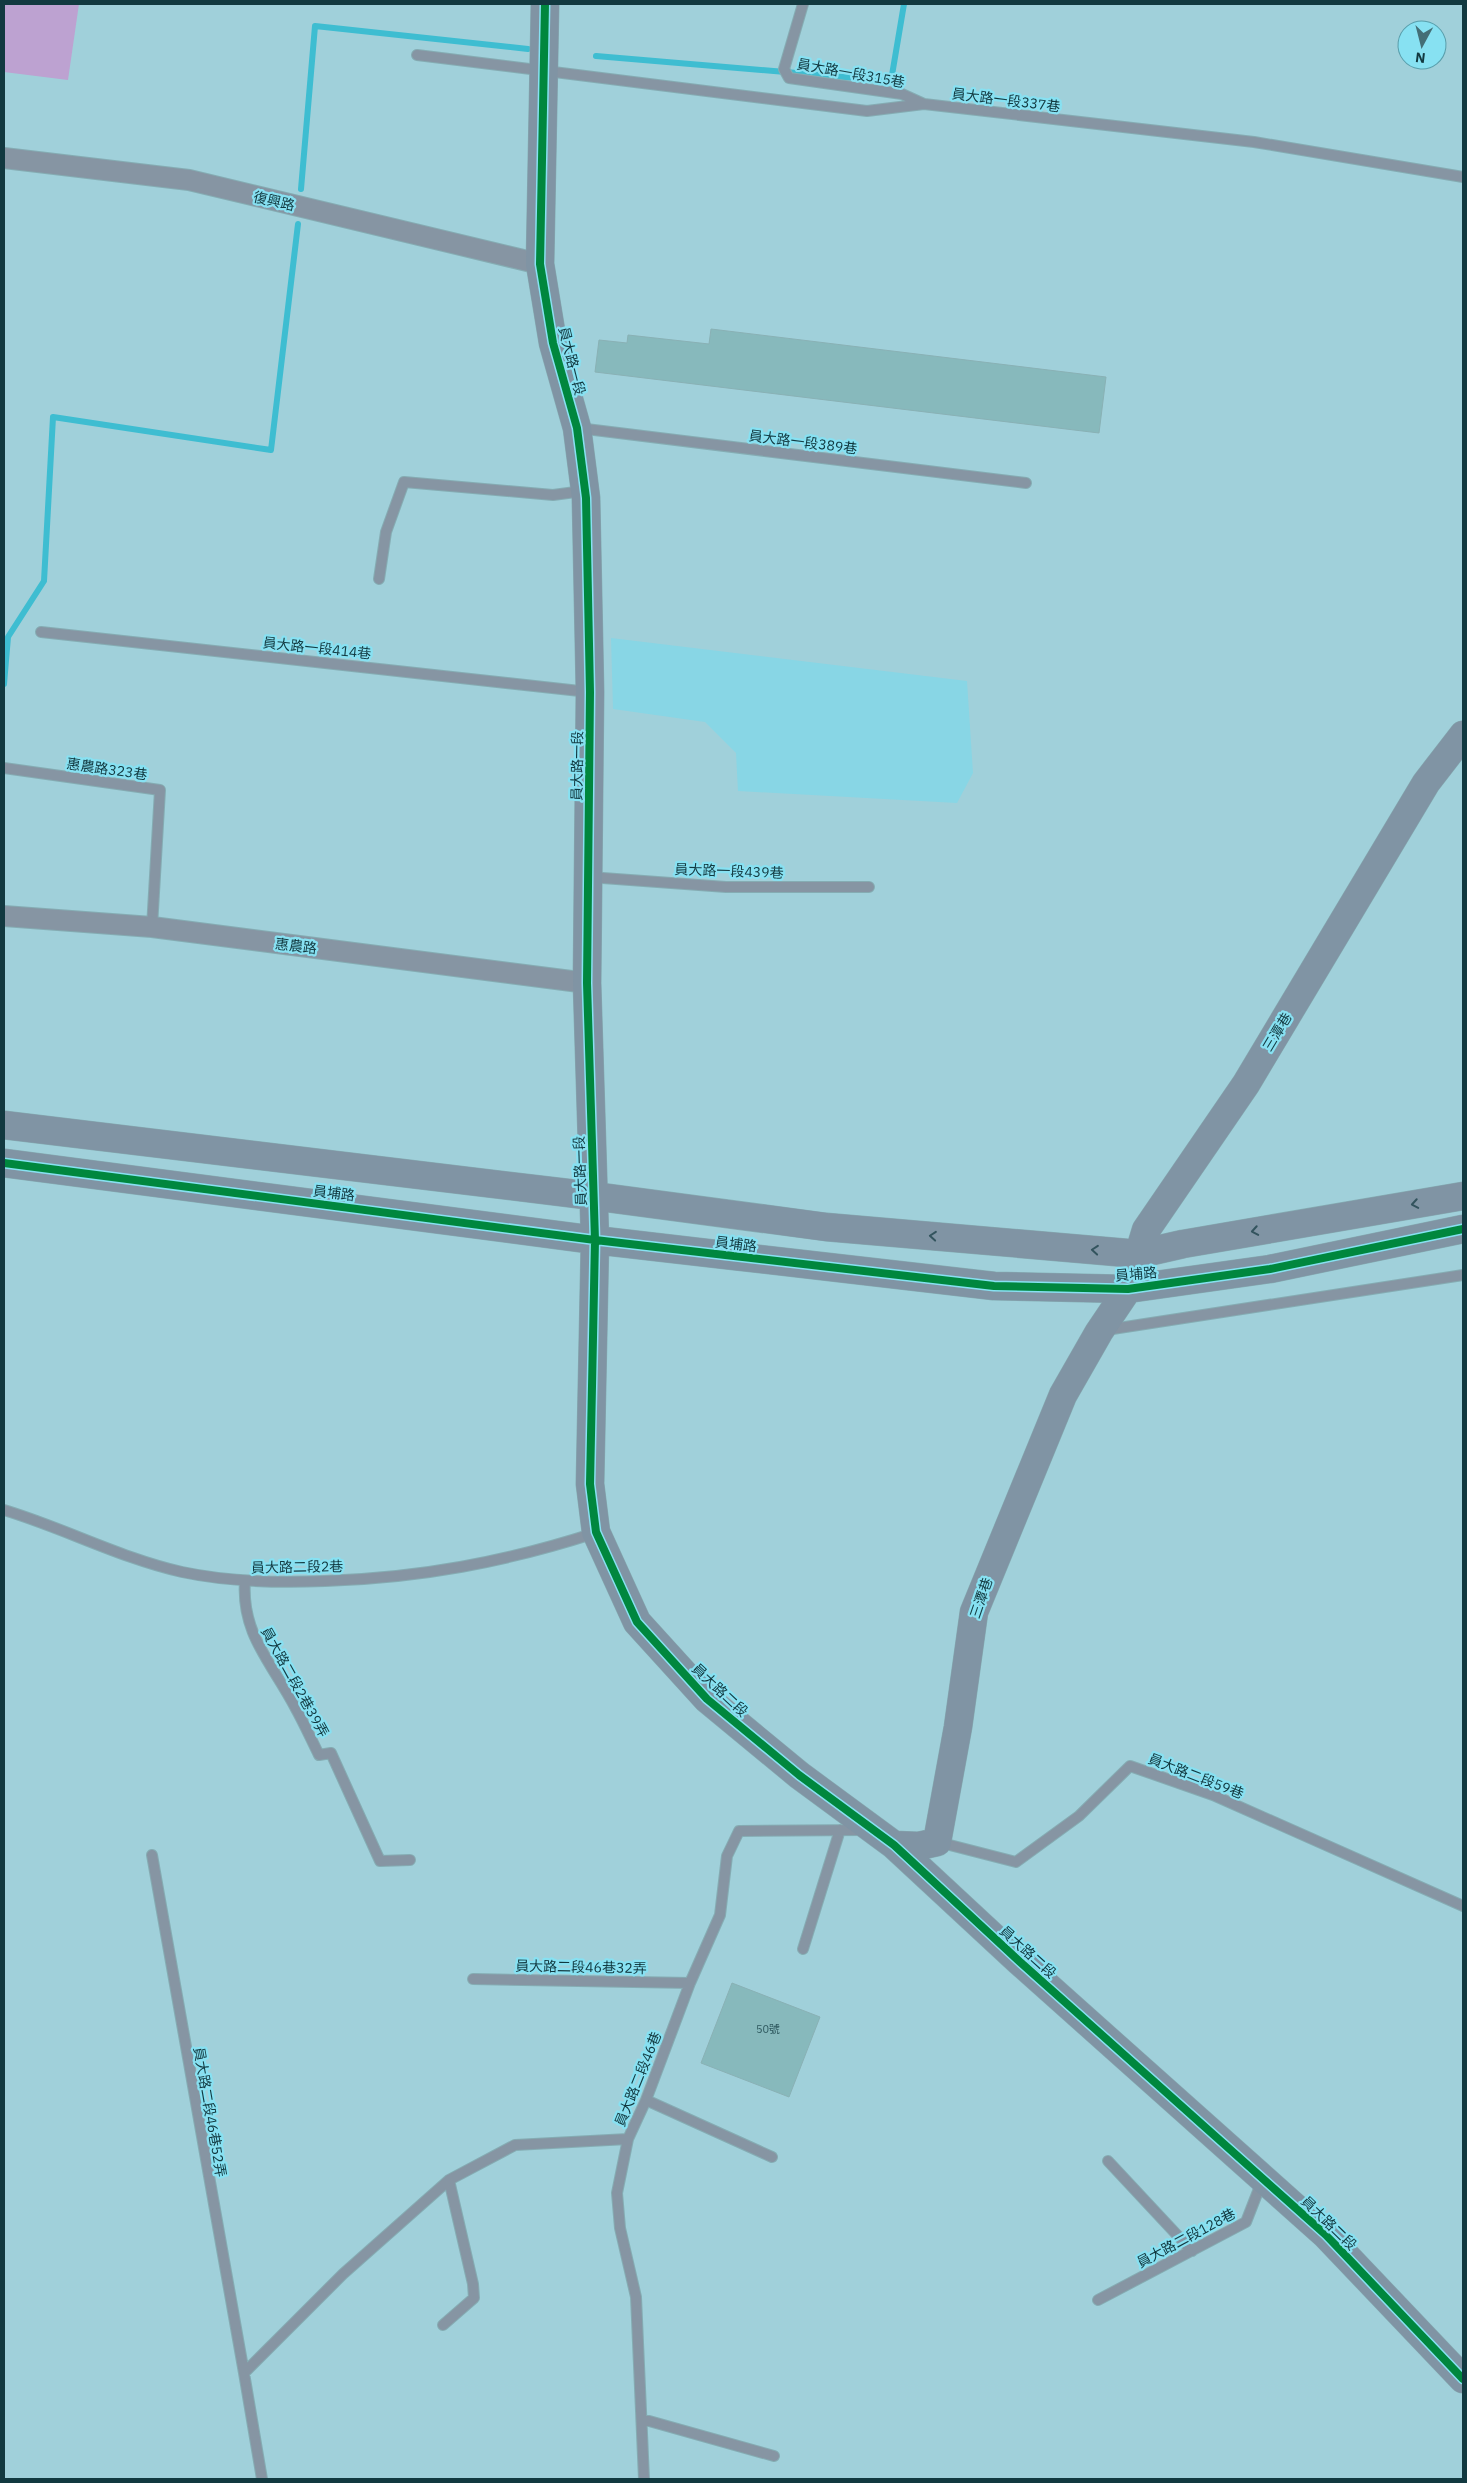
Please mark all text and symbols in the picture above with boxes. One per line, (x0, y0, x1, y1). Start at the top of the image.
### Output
north arrow (1397, 20, 1447, 70)
text: N (1414, 48, 1427, 67)
street label: 員大路一段315巷 (796, 55, 906, 91)
street label: 員大路一段337巷 (951, 84, 1061, 116)
street label: 復興路 (252, 188, 296, 214)
street label: 員大路一段 (555, 325, 589, 397)
street label: 員大路一段389巷 (748, 426, 858, 458)
street label: 員大路一段414巷 (262, 633, 372, 663)
street label: 員大路一段 (567, 731, 587, 801)
street label: 惠農路323巷 (66, 754, 148, 784)
street label: 員大路一段439巷 (674, 860, 784, 882)
street label: 惠農路 (274, 935, 318, 957)
street label: 三潭巷 (1258, 1009, 1296, 1055)
street label: 員大路一段 (570, 1136, 590, 1206)
street label: 員埔路 (312, 1182, 356, 1204)
one-way arrow (1411, 1198, 1420, 1208)
one-way arrow (1251, 1226, 1259, 1236)
one-way arrow (929, 1231, 937, 1242)
street label: 員埔路 (714, 1233, 758, 1255)
one-way arrow (1091, 1245, 1099, 1256)
street label: 員埔路 (1114, 1263, 1158, 1285)
street label: 員大路二段2巷 (251, 1557, 343, 1577)
street label: 三潭巷 (966, 1575, 996, 1621)
street label: 員大路二段2巷39弄 (257, 1624, 333, 1740)
street label: 員大路二段 (688, 1660, 752, 1720)
street label: 員大路二段59巷 (1146, 1750, 1246, 1802)
street label: 員大路二段 (996, 1922, 1060, 1982)
street label: 員大路二段46巷32弄 (515, 1957, 647, 1977)
house number: 50號 (756, 2022, 780, 2036)
street label: 員大路二段46巷 (611, 2029, 665, 2129)
street label: 員大路二段46巷52弄 (190, 2046, 230, 2178)
street label: 員大路二段 (1298, 2192, 1360, 2254)
street label: 員大路二段128巷 (1134, 2204, 1238, 2272)

